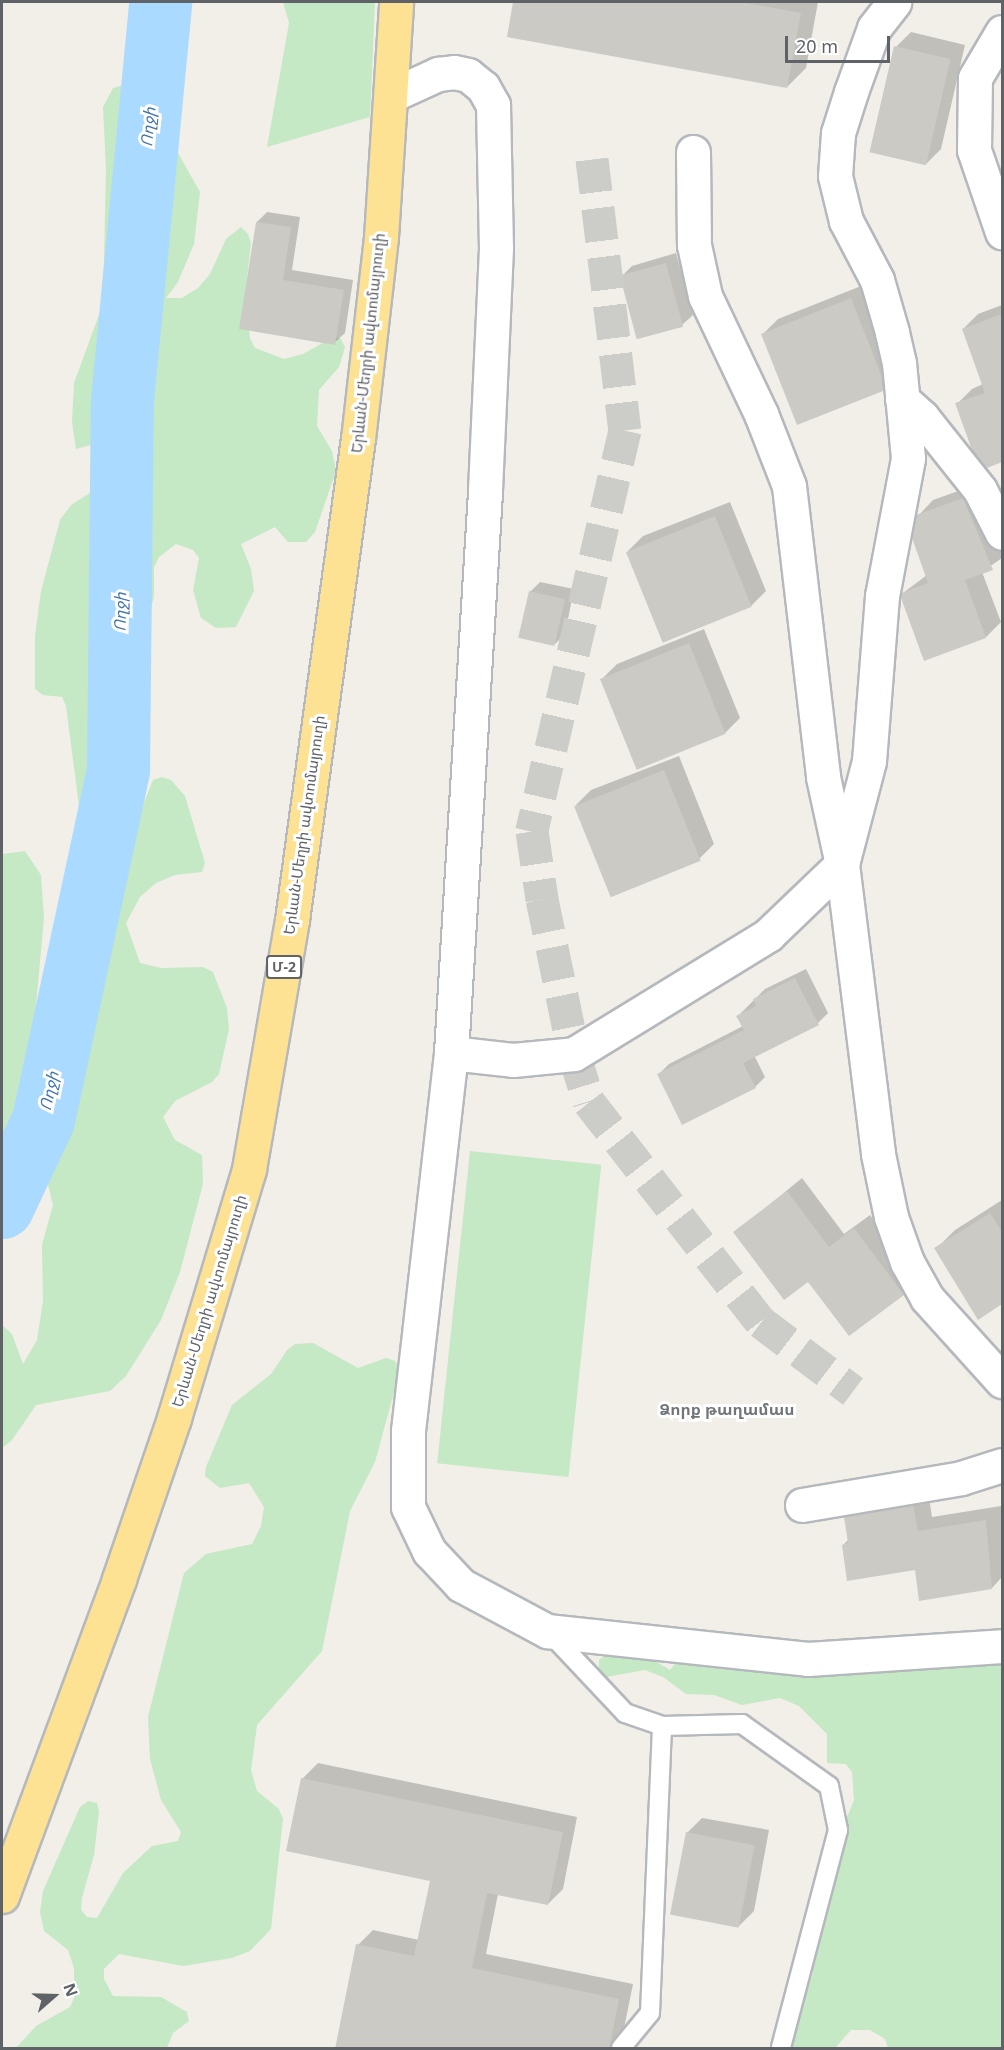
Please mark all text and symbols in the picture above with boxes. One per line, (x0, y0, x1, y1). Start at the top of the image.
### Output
scale bar (788, 24, 893, 62)
text: 20 m (796, 34, 838, 58)
water label: Ողջի (137, 106, 159, 148)
street label: Երևան-Մեղրի ավտոմայրուղի (347, 232, 389, 454)
water label: Ողջի (110, 592, 130, 632)
street label: Երևան-Մեղրի ավտոմայրուղի (280, 714, 328, 936)
road number: Մ-2 (266, 956, 302, 978)
water label: Ողջի (36, 1070, 62, 1112)
street label: Երևան-Մեղրի ավտոմայրուղի (168, 1193, 250, 1409)
district label: Ձորք թաղամաս (659, 1399, 795, 1419)
north arrow (24, 1966, 84, 2026)
text: N (58, 1980, 83, 2000)

